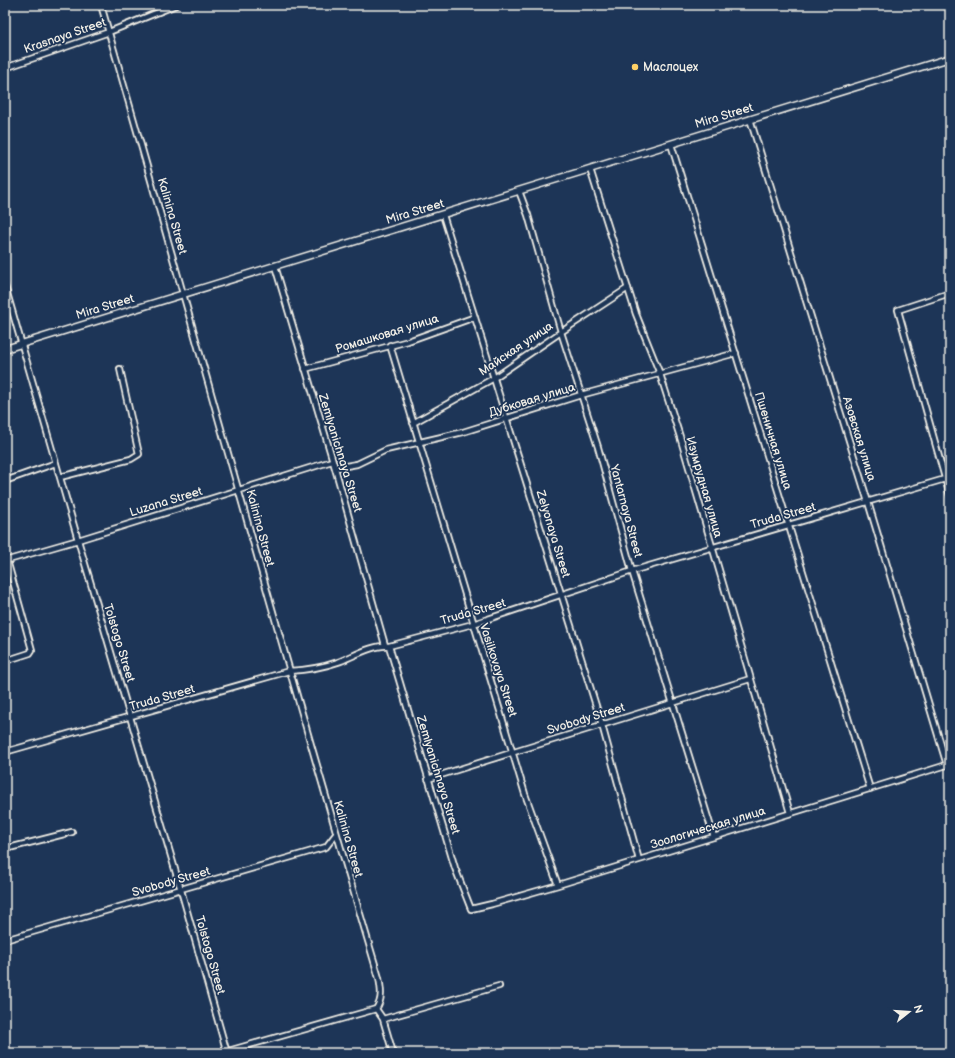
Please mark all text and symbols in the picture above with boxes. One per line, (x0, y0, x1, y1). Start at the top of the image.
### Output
street label: Krasnaya Street (22, 15, 108, 57)
place label: Маслоцех (643, 60, 699, 75)
marker: Маслоцех (630, 62, 640, 72)
street label: Mira Street (693, 100, 755, 132)
street label: Kalinina Street (154, 176, 190, 256)
street label: Mira Street (384, 196, 446, 228)
street label: Mira Street (74, 291, 136, 323)
street label: Ромашковая улица (334, 311, 440, 357)
street label: Майская улица (476, 319, 556, 379)
street label: Дубковая улица (487, 380, 577, 420)
street label: Пшеничная улица (751, 390, 795, 492)
street label: Zemlyanichnaya Street (315, 391, 365, 514)
street label: Азовская улица (839, 394, 879, 483)
street label: Изумрудная улица (682, 435, 726, 539)
street label: Yantarnaya Street (606, 462, 646, 559)
street label: Luzana Street (128, 484, 205, 520)
street label: Kalinina Street (243, 488, 278, 568)
street label: Zelyonaya Street (532, 488, 573, 580)
street label: Truda Street (749, 499, 818, 532)
street label: Truda Street (439, 595, 508, 628)
street label: Tolstogo Street (100, 602, 138, 684)
street label: Vasilkovaya Street (476, 621, 520, 719)
street label: Truda Street (128, 681, 197, 714)
street label: Svobody Street (545, 700, 627, 738)
street label: Zemlyanichnaya Street (413, 713, 463, 836)
street label: Kalinina Street (330, 799, 366, 879)
street label: Зоологическая улица (649, 803, 767, 853)
street label: Svobody Street (130, 864, 212, 900)
street label: Tolstogo Street (192, 914, 228, 996)
north arrow (889, 992, 929, 1032)
text: N (911, 1003, 926, 1015)

